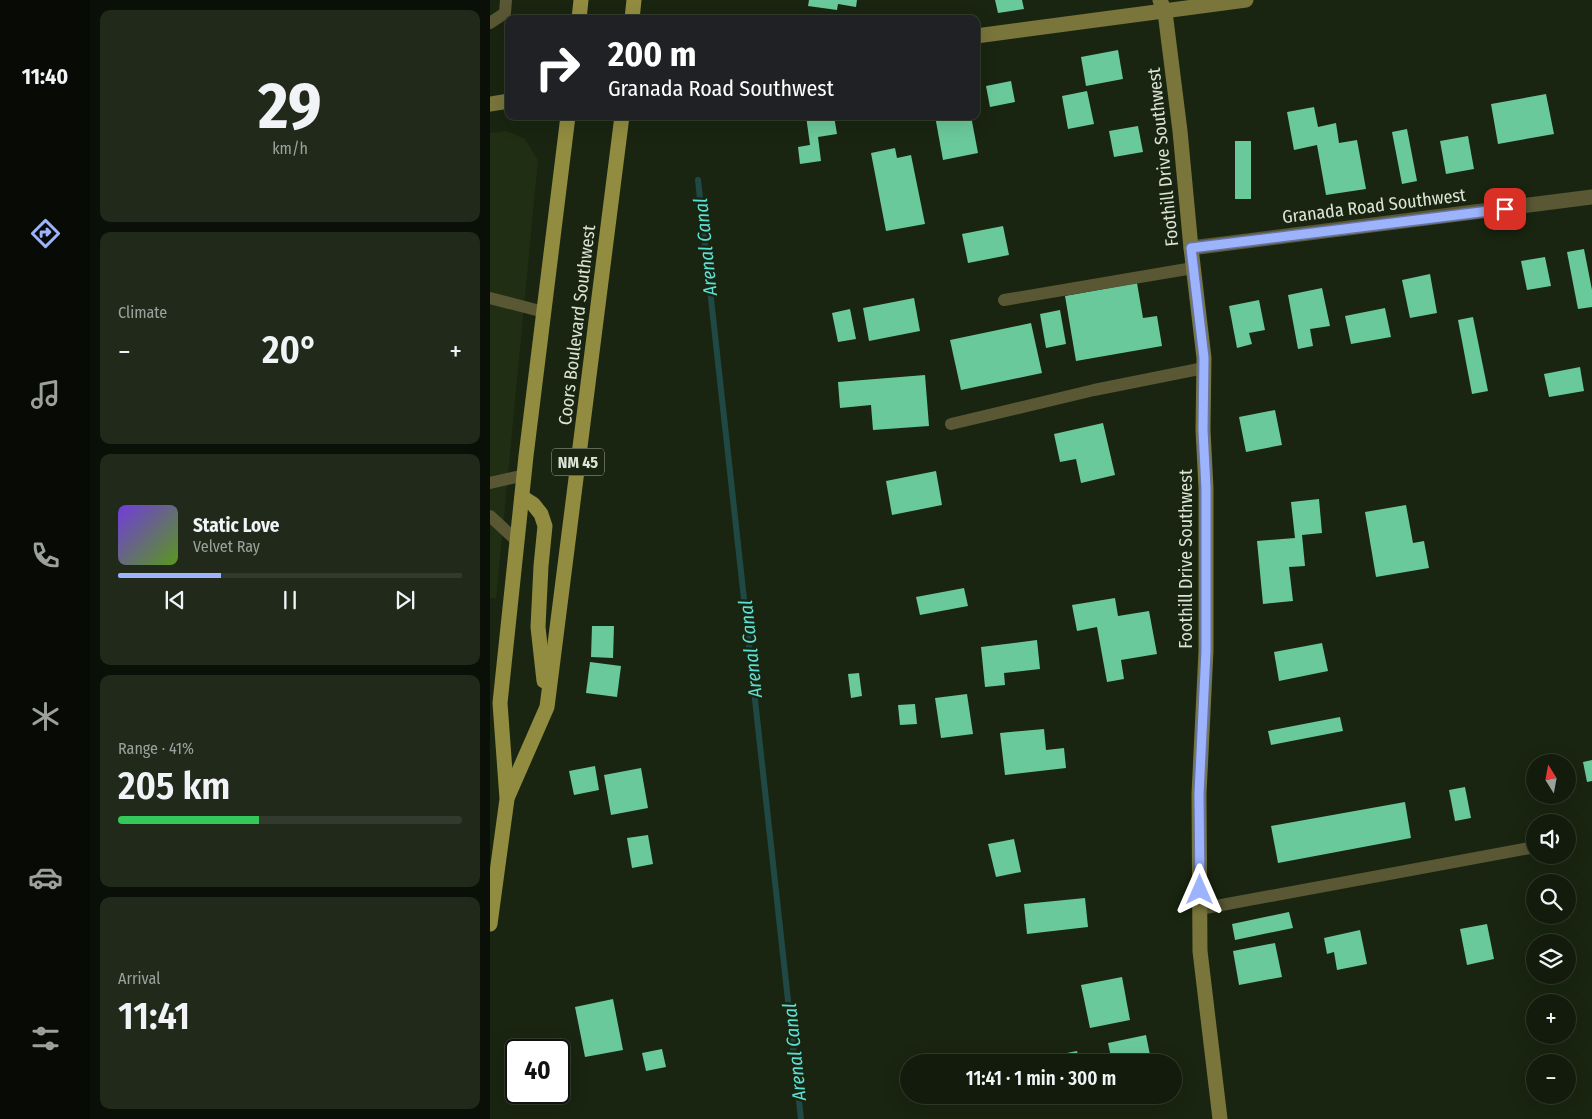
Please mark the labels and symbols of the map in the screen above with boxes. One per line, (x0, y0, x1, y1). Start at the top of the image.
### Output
street label: Foothill Drive Southwest (1143, 66, 1183, 247)
street label: Granada Road Southwest (1281, 184, 1467, 228)
pin (1484, 188, 1526, 230)
water label: Arenal Canal (689, 197, 722, 298)
street label: Coors Boulevard Southwest (554, 224, 600, 426)
road number: NM 45 (552, 448, 604, 476)
street label: Foothill Drive Southwest (1175, 469, 1197, 649)
water label: Arenal Canal (734, 599, 767, 700)
north arrow (1526, 754, 1576, 804)
position arrow (1173, 863, 1225, 915)
water label: Arenal Canal (778, 1002, 811, 1103)
speed limit sign: 40 (505, 1039, 570, 1104)

